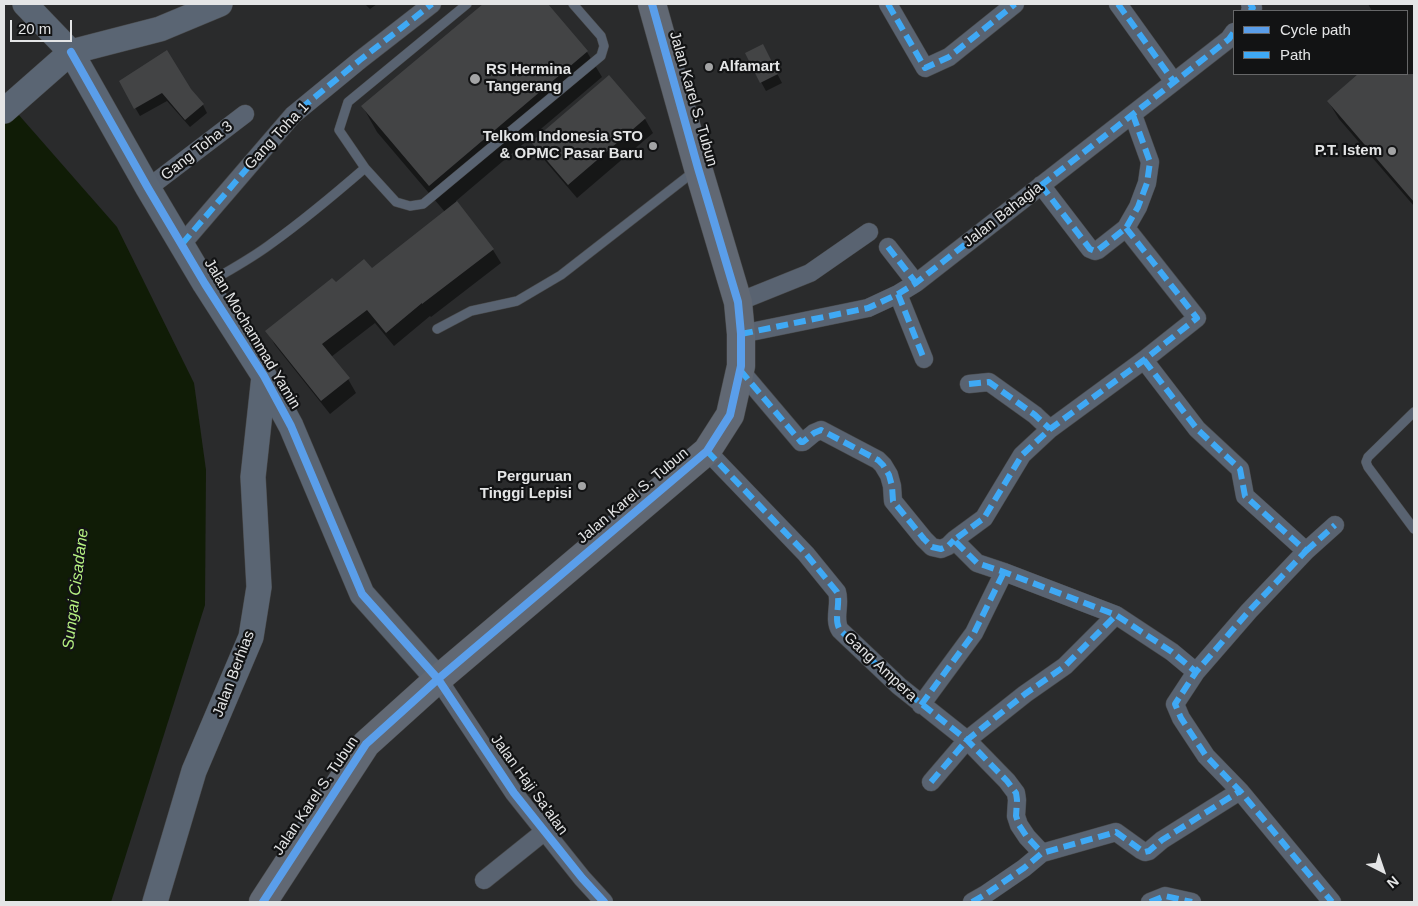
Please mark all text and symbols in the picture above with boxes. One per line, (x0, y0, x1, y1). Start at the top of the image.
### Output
scale bar (12, 10, 75, 42)
legend (1233, 10, 1408, 75)
text: 20 m (18, 20, 51, 37)
text: Cycle path (1280, 21, 1351, 38)
street label: Jalan Karel S. Tubun (665, 29, 721, 169)
text: Path (1280, 46, 1311, 63)
place label: Alfamart (719, 58, 780, 76)
place label: RS Hermina Tangerang (486, 61, 571, 96)
marker: Alfamart (703, 61, 715, 73)
marker: RS Hermina Tangerang (468, 72, 482, 86)
street label: Gang Toha 1 (241, 98, 313, 174)
street label: Gang Toha 3 (158, 117, 236, 185)
place label: Telkom Indonesia STO & OPMC Pasar Baru (483, 128, 643, 163)
marker: Telkom Indonesia STO & OPMC Pasar Baru (647, 140, 659, 152)
place label: P.T. Istem (1315, 142, 1382, 160)
marker: P.T. Istem (1386, 145, 1398, 157)
street label: Jalan Bahagia (960, 179, 1046, 251)
street label: Jalan Mochammad Yamin (200, 256, 304, 412)
street label: Jalan Karel S. Tubun (574, 444, 692, 548)
place label: Perguruan Tinggi Lepisi (480, 468, 572, 503)
marker: Perguruan Tinggi Lepisi (576, 480, 588, 492)
water label: Sungai Cisadane (59, 527, 93, 651)
street label: Jalan Berhias (209, 628, 259, 720)
street label: Gang Ampera (840, 629, 920, 705)
street label: Jalan Haji Sa'alan (487, 731, 571, 839)
street label: Jalan Karel S. Tubun (270, 733, 362, 859)
north arrow (1358, 846, 1408, 896)
text: N (1384, 873, 1402, 892)

